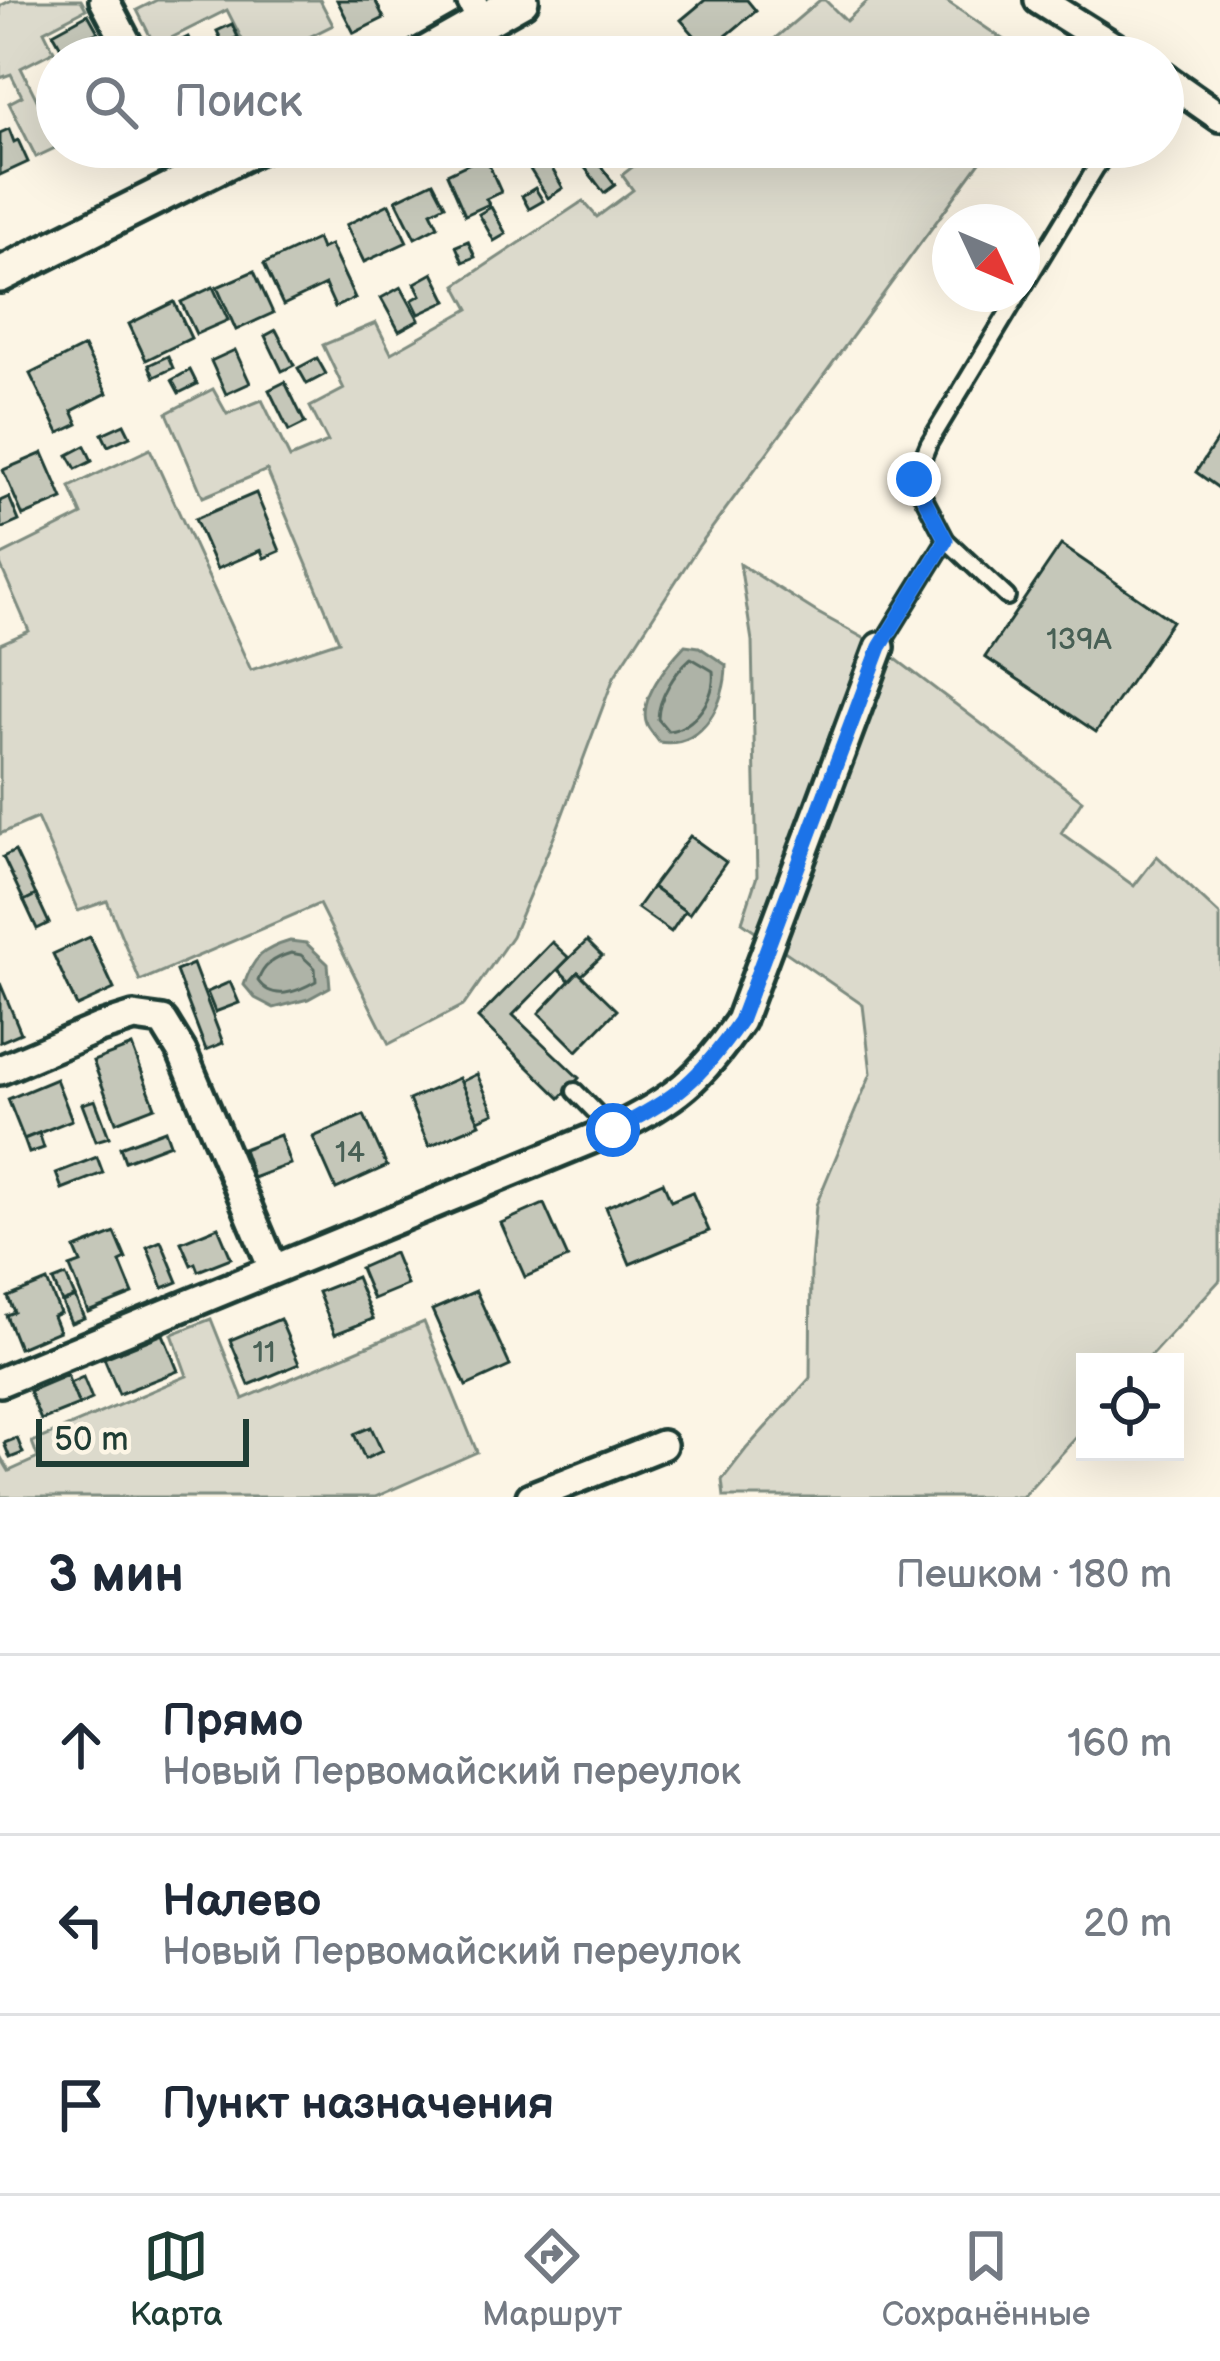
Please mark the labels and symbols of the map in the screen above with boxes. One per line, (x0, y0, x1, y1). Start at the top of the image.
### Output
north arrow (932, 204, 1040, 312)
route end (887, 452, 941, 506)
house number: 139А (1046, 622, 1113, 658)
route start (586, 1103, 640, 1157)
house number: 14 (335, 1135, 365, 1171)
house number: 11 (252, 1335, 276, 1371)
scale bar (36, 1413, 249, 1466)

